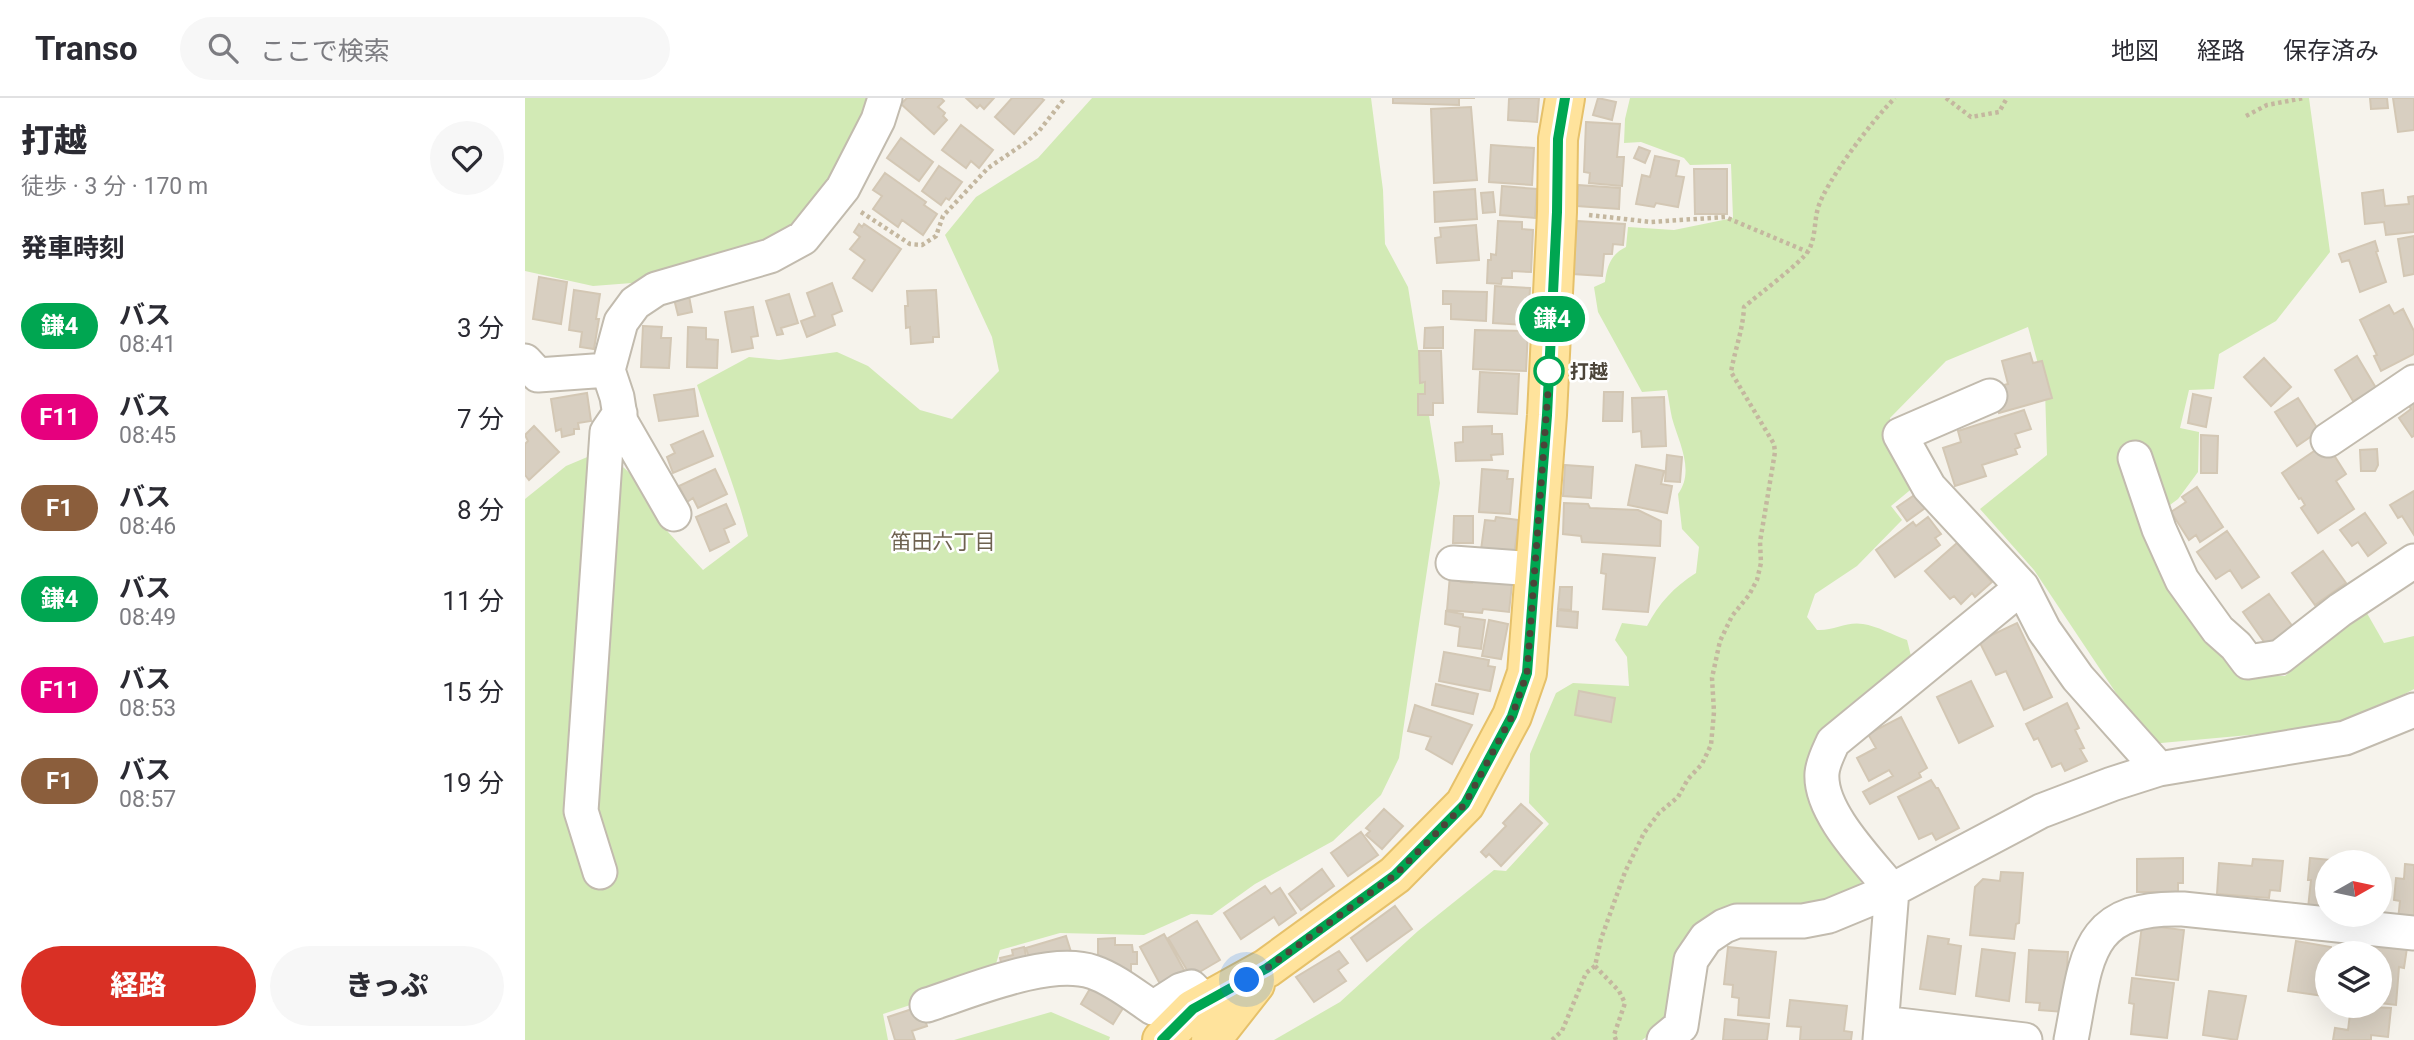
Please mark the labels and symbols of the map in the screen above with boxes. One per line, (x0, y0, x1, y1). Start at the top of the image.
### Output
line badge: 鎌4 (1521, 296, 1583, 342)
marker: 打越 (1534, 356, 1564, 386)
place label: 打越 (1570, 360, 1608, 383)
district label: 笛田六丁目 (891, 530, 996, 554)
north arrow (2315, 850, 2392, 928)
your location (1229, 962, 1264, 997)

